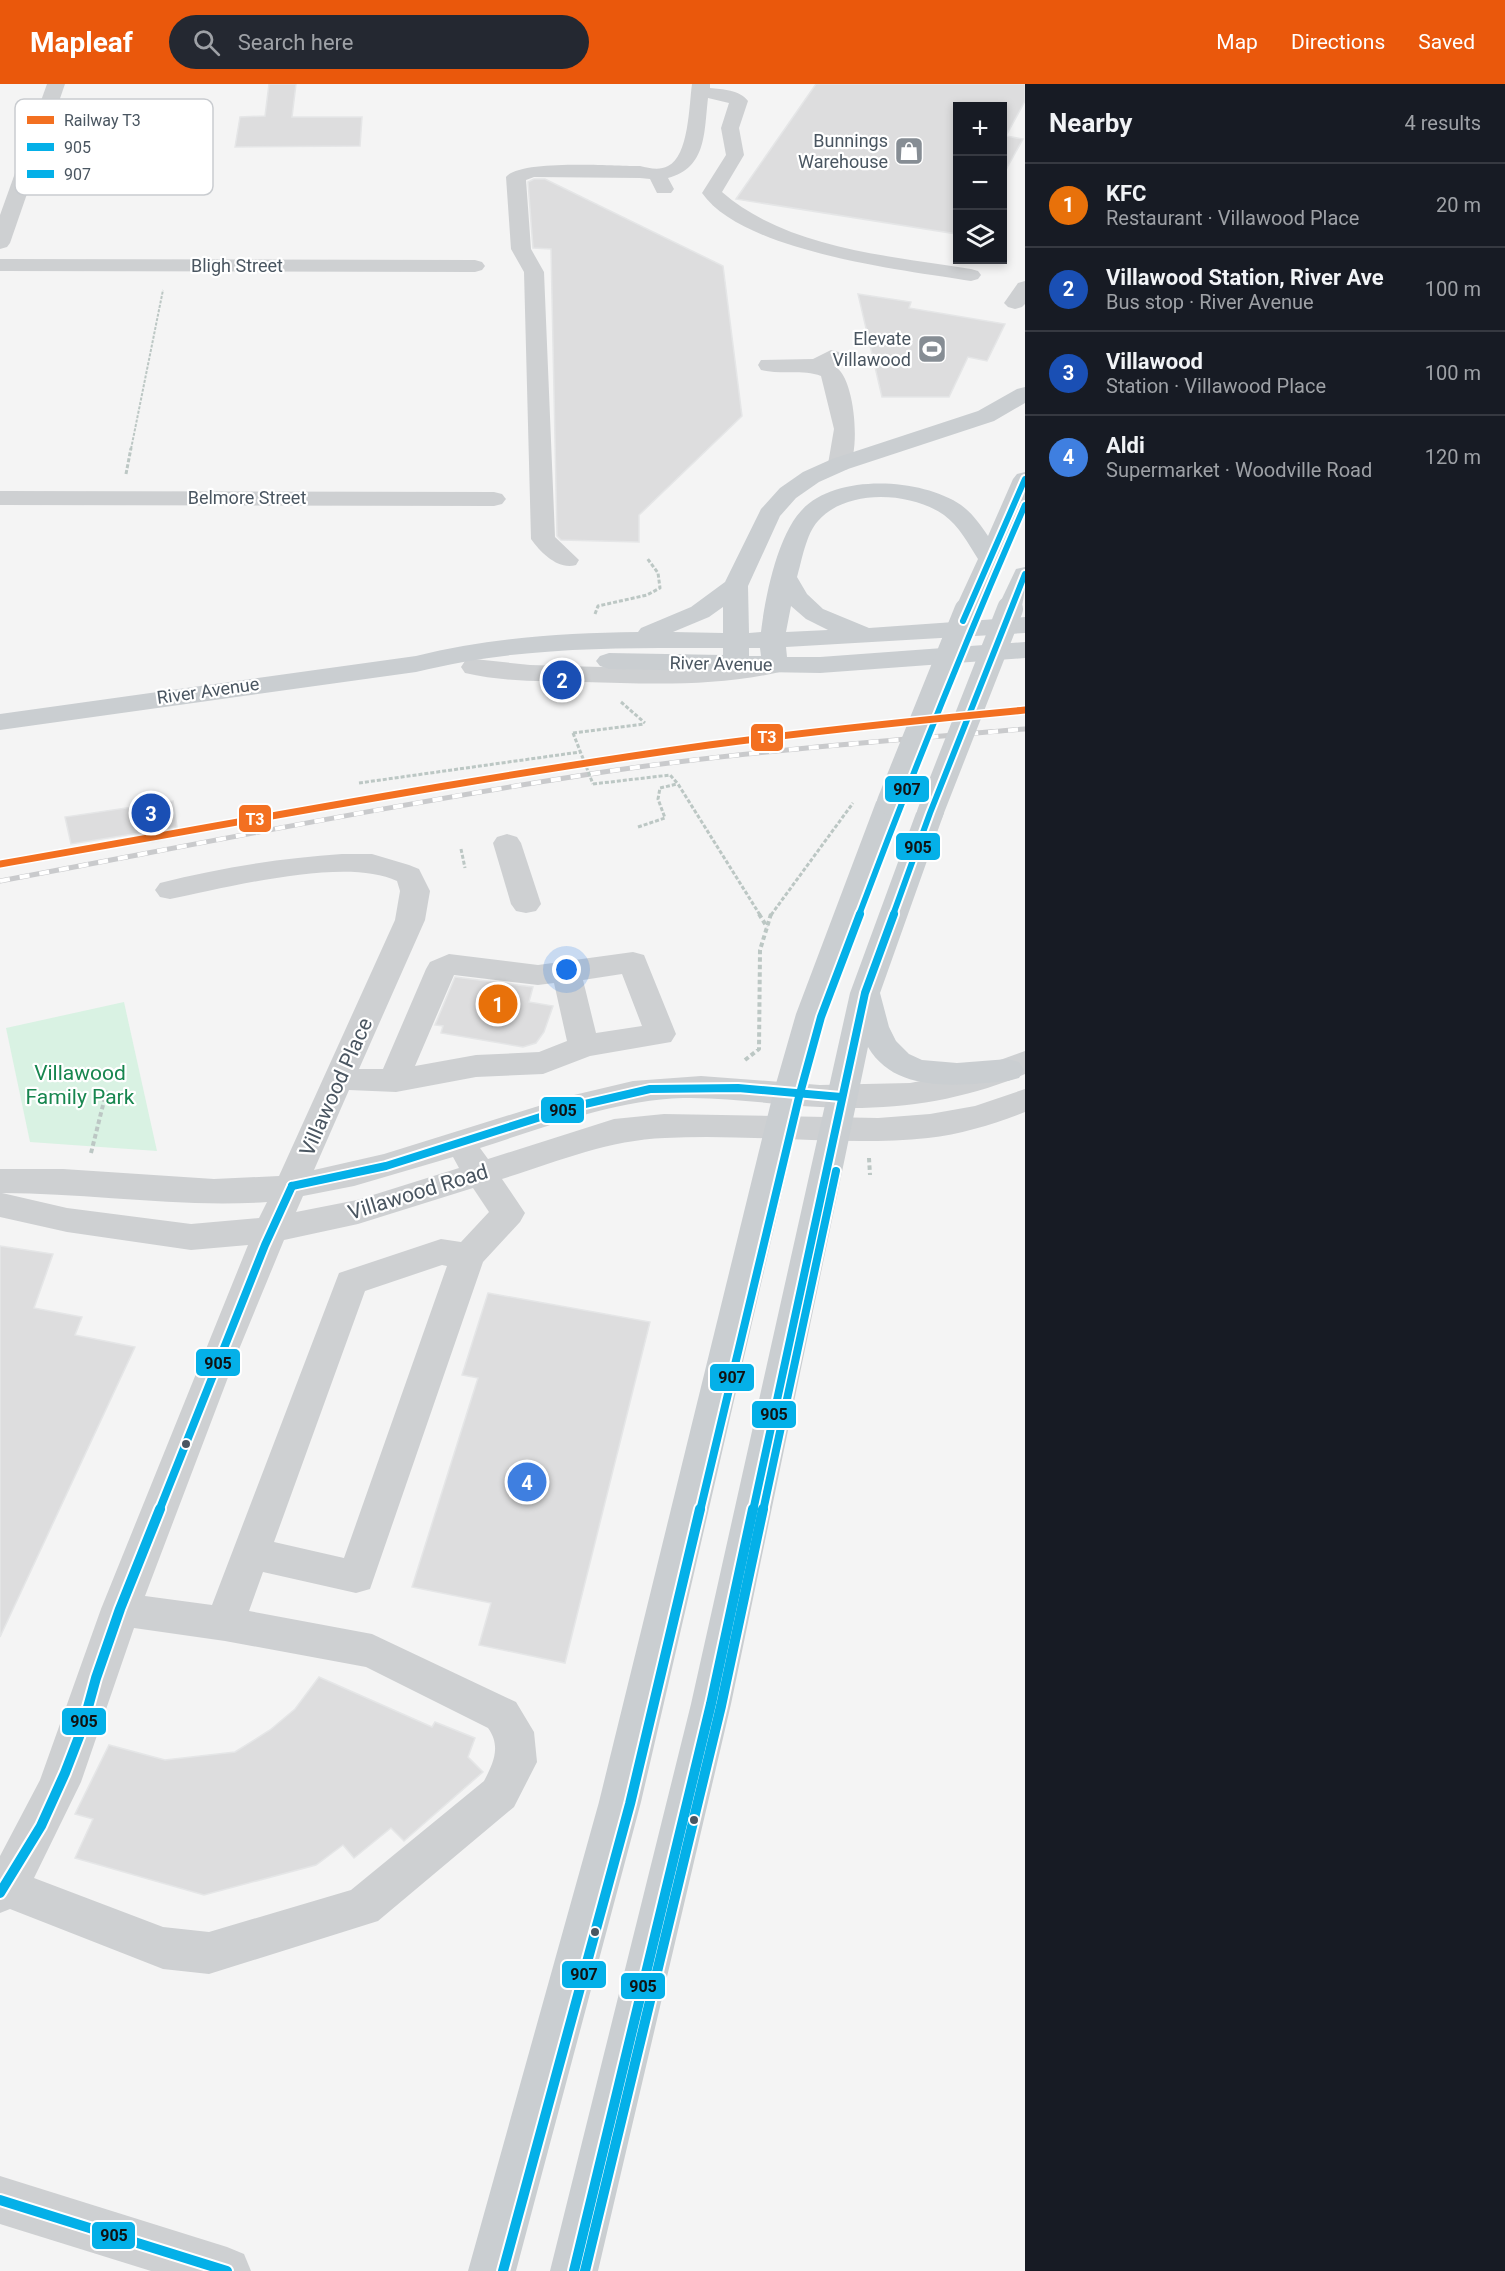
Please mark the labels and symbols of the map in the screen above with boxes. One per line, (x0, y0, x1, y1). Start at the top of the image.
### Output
legend (15, 99, 213, 195)
text: Railway T3 (64, 111, 141, 130)
place label: Bunnings Warehouse (798, 130, 888, 172)
shop icon: Bunnings Warehouse (893, 135, 925, 167)
text: 905 (64, 138, 91, 157)
text: 907 (64, 165, 91, 184)
street label: Bligh Street (191, 255, 283, 276)
place label: Elevate Villawood (832, 328, 911, 370)
sports icon: Elevate Villawood (916, 333, 948, 365)
street label: Belmore Street (188, 487, 306, 508)
street label: River Avenue (669, 652, 773, 675)
pin: 2 (542, 658, 582, 702)
street label: River Avenue (155, 673, 260, 708)
line badge: T3 (750, 723, 784, 752)
text: T3 (757, 728, 777, 747)
line badge: 907 (884, 775, 930, 803)
text: 907 (893, 780, 921, 799)
pin: 3 (132, 790, 170, 836)
line badge: T3 (238, 804, 272, 833)
text: T3 (245, 810, 265, 829)
line badge: 905 (895, 832, 941, 861)
text: 905 (904, 838, 932, 857)
your location (552, 955, 581, 984)
pin: 1 (478, 982, 518, 1026)
street label: Villawood Place (295, 1014, 377, 1160)
park label: Villawood Family Park (26, 1061, 135, 1109)
line badge: 905 (540, 1096, 585, 1124)
text: 905 (549, 1101, 577, 1120)
street label: Villawood Road (345, 1159, 491, 1225)
line badge: 905 (195, 1348, 241, 1377)
text: 905 (204, 1354, 232, 1373)
line badge: 907 (709, 1363, 755, 1392)
text: 907 (718, 1368, 746, 1387)
line badge: 905 (751, 1400, 797, 1429)
text: 905 (760, 1405, 788, 1424)
unlabelled marker (180, 1438, 192, 1450)
pin: 4 (508, 1460, 546, 1504)
line badge: 905 (61, 1707, 107, 1736)
text: 905 (70, 1712, 98, 1731)
unlabelled marker (688, 1814, 700, 1826)
unlabelled marker (589, 1926, 601, 1938)
line badge: 907 (561, 1960, 607, 1989)
text: 907 (570, 1965, 598, 1984)
line badge: 905 (620, 1972, 666, 2000)
text: 905 (629, 1977, 657, 1996)
line badge: 905 (91, 2221, 136, 2250)
text: 905 (100, 2226, 128, 2245)

